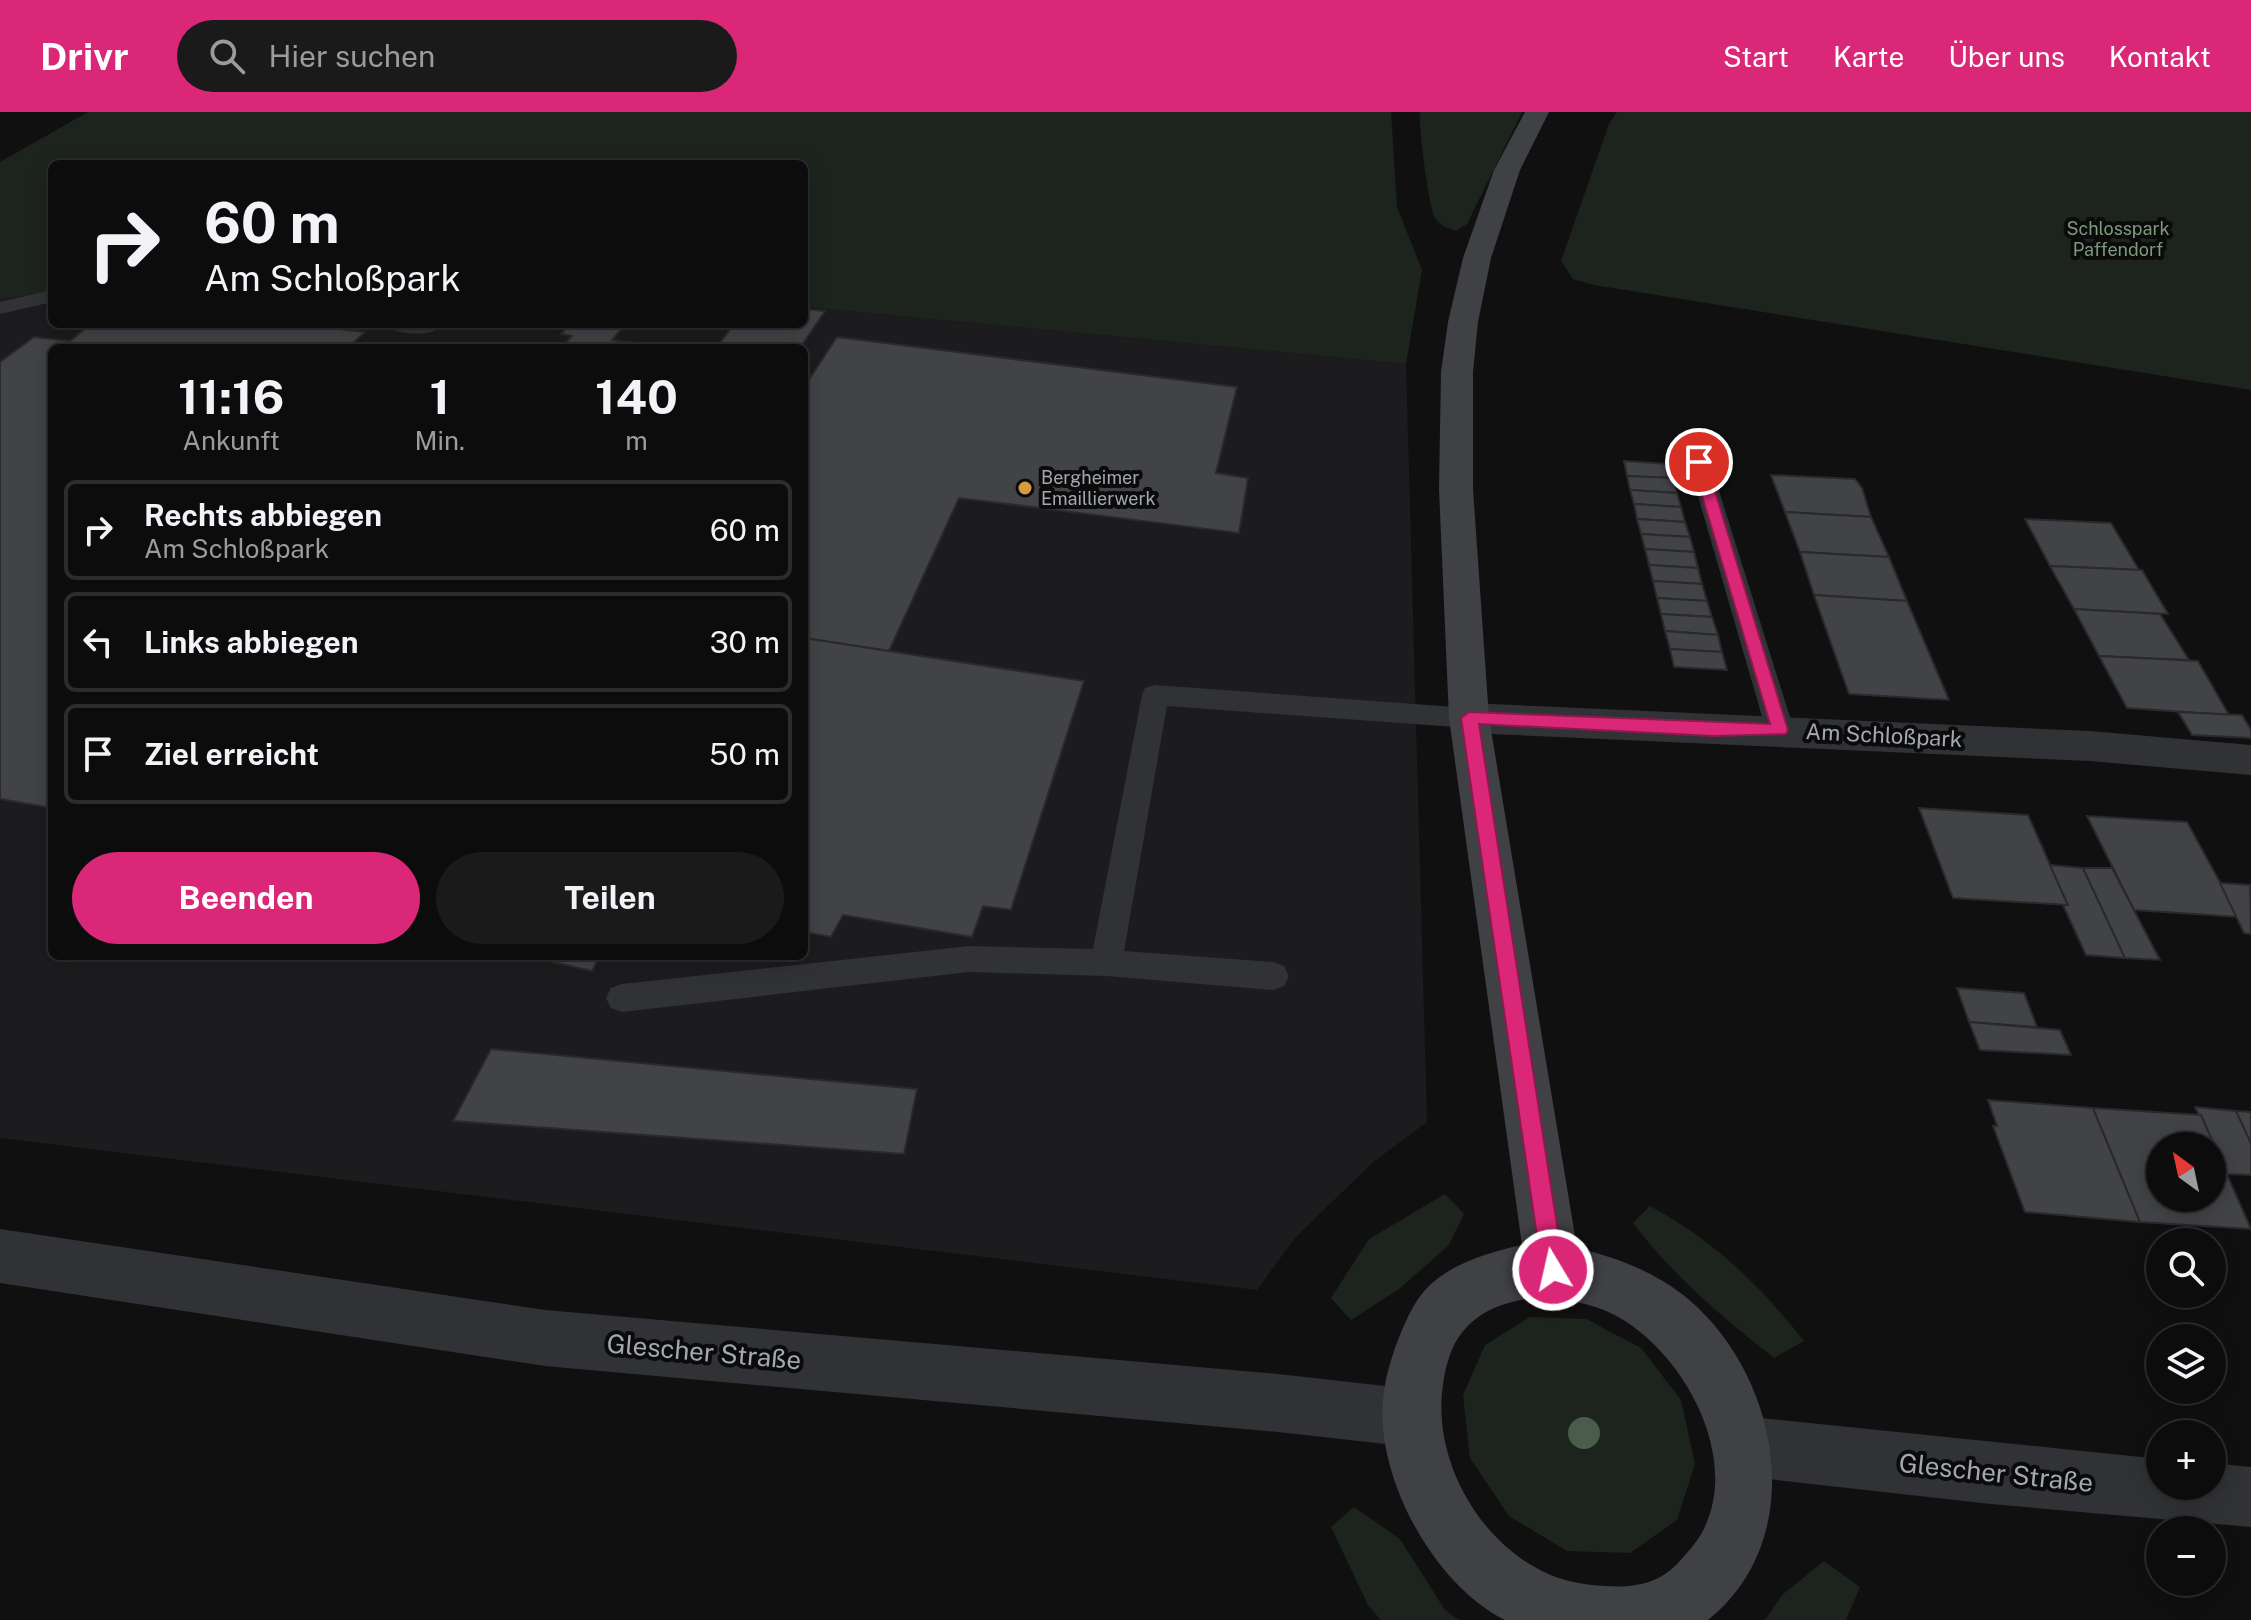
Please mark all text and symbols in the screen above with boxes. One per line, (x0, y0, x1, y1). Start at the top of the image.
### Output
search box (177, 20, 737, 92)
text: Drivr (40, 34, 129, 79)
icon: search (205, 34, 249, 78)
text: Hier suchen (269, 38, 435, 74)
text: Start (1723, 40, 1789, 73)
text: Karte (1833, 40, 1904, 73)
text: Über uns (1948, 40, 2065, 73)
text: Kontakt (2109, 40, 2211, 73)
text: 60 m (204, 190, 340, 256)
icon: right (72, 192, 176, 296)
park label: Schlosspark Paffendorf (2066, 218, 2170, 260)
text: Am Schloßpark (204, 257, 461, 299)
text: 11:16 (178, 368, 284, 425)
text: 1 (429, 368, 450, 425)
text: 140 (595, 368, 678, 425)
text: Ankunft (183, 425, 280, 456)
text: Min. (414, 425, 465, 456)
text: m (625, 425, 648, 456)
pin (1665, 428, 1733, 496)
icon: arrive (1677, 440, 1721, 484)
place label: Bergheimer Emaillierwerk (1041, 467, 1156, 509)
marker: Bergheimer Emaillierwerk (1016, 479, 1034, 497)
text: Rechts abbiegen (144, 497, 382, 533)
icon: right (76, 508, 120, 552)
text: 60 m (710, 512, 780, 548)
text: Am Schloßpark (144, 533, 329, 564)
icon: left (76, 620, 120, 664)
text: Links abbiegen (144, 624, 359, 660)
text: 30 m (710, 624, 780, 660)
street label: Am Schloßpark (1805, 718, 1963, 752)
icon: arrive (76, 732, 120, 776)
text: Ziel erreicht (144, 736, 319, 772)
text: 50 m (709, 736, 780, 772)
button: Beenden (72, 852, 420, 944)
button: Teilen (436, 852, 784, 944)
north arrow (2146, 1132, 2226, 1212)
map controls (2146, 1132, 2226, 1596)
position arrow (1511, 1228, 1595, 1312)
button: search (2146, 1228, 2226, 1308)
button: layers (2146, 1324, 2226, 1404)
street label: Glescher Straße (605, 1328, 803, 1375)
button: + (2146, 1420, 2226, 1500)
street label: Glescher Straße (1897, 1447, 2095, 1498)
button: − (2146, 1516, 2226, 1596)

